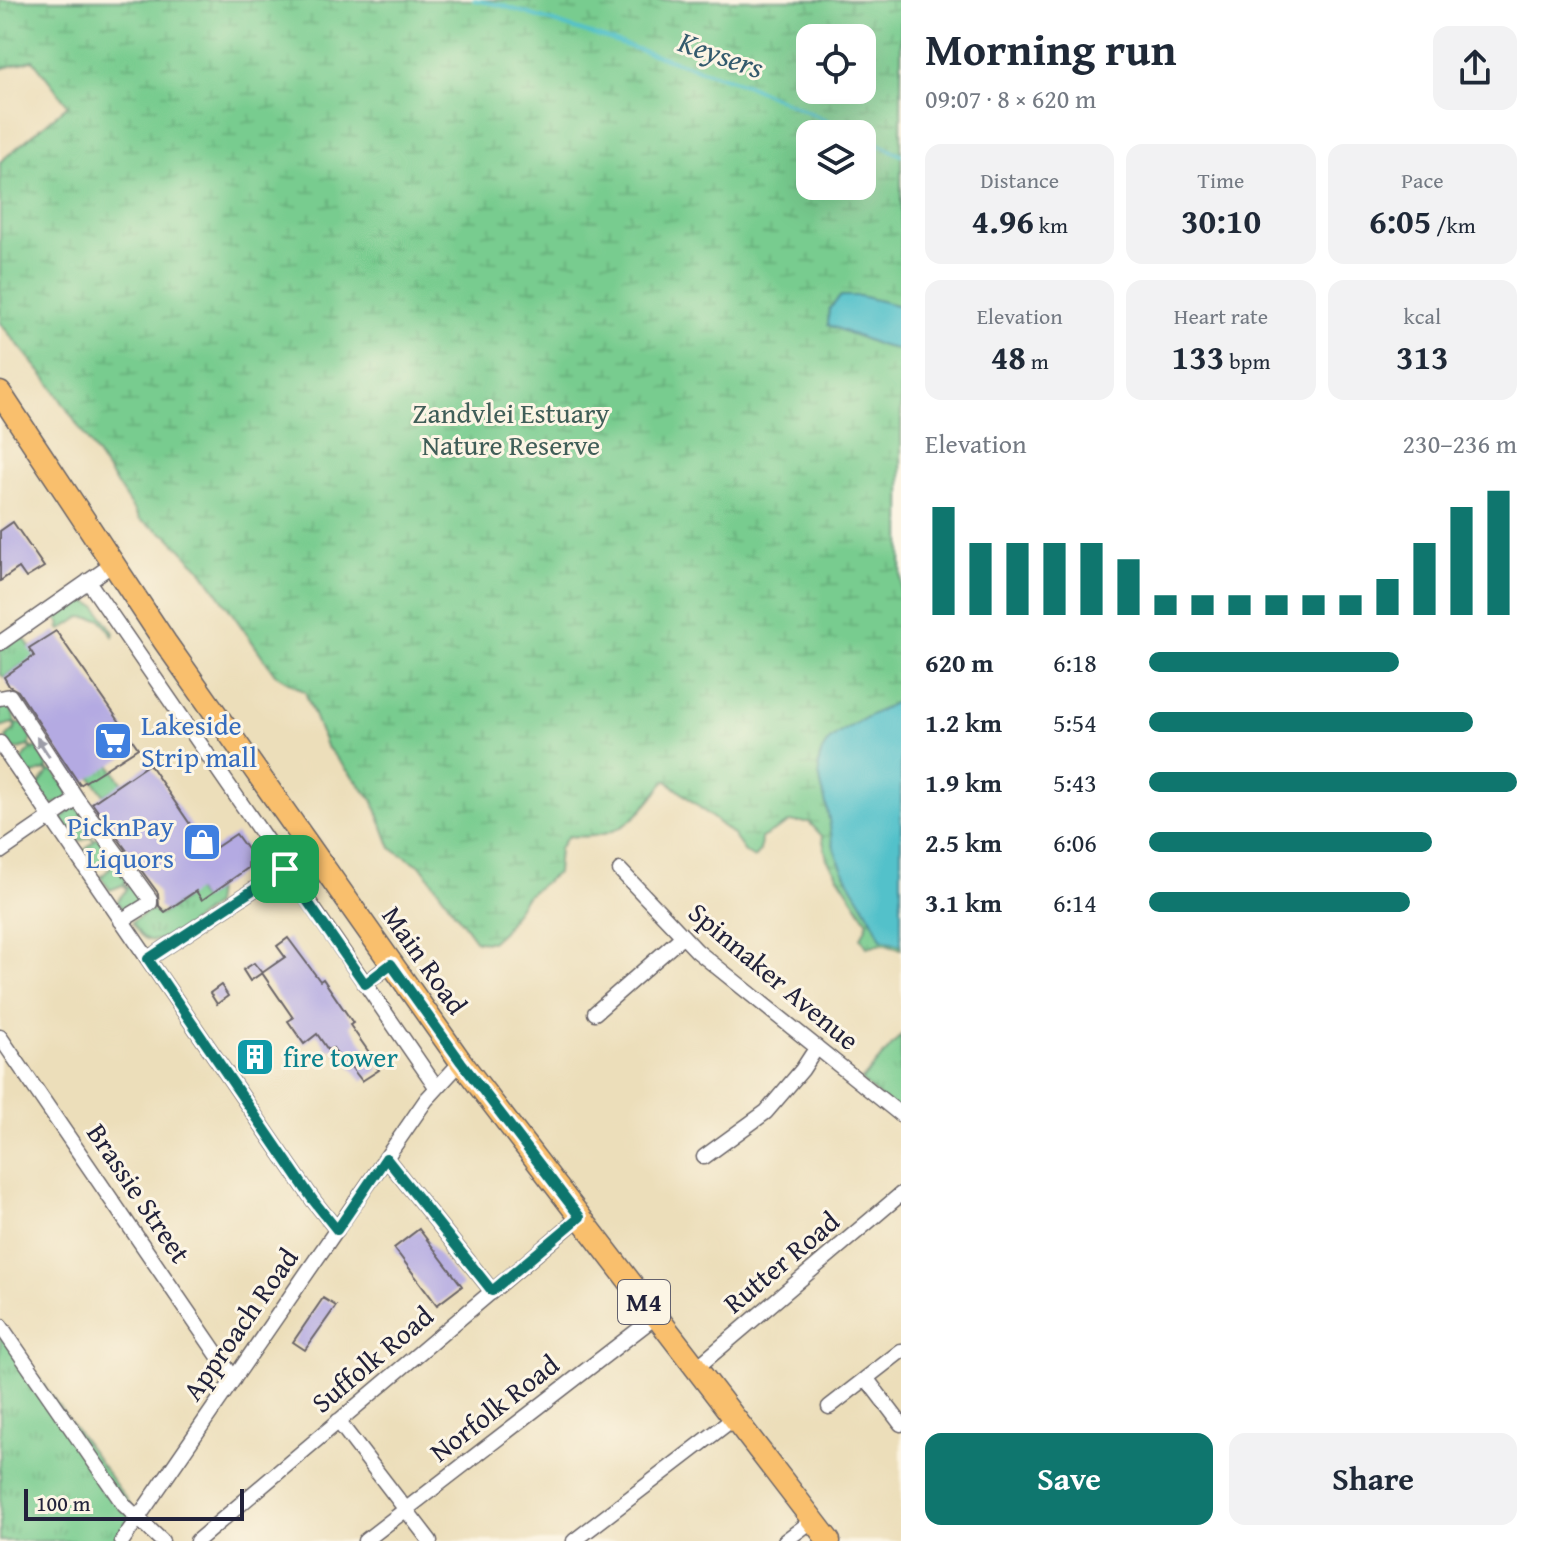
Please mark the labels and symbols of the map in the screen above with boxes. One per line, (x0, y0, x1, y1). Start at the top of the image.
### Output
water label: Keysers (672, 19, 770, 89)
park label: Zandvlei Estuary Nature Reserve (413, 392, 609, 465)
place label: Lakeside Strip mall (141, 704, 257, 777)
supermarket icon: Lakeside Strip mall (92, 720, 134, 762)
one-way arrow (36, 737, 51, 758)
place label: PicknPay Liquors (67, 805, 174, 878)
shop icon: PicknPay Liquors (181, 821, 223, 863)
pin (251, 835, 319, 903)
street label: Spinnaker Avenue (680, 892, 869, 1059)
street label: Main Road (373, 897, 478, 1023)
building icon: fire tower (234, 1036, 276, 1078)
place label: fire tower (283, 1036, 398, 1077)
street label: Brassie Street (78, 1115, 201, 1271)
street label: Rutter Road (714, 1201, 848, 1322)
street label: Approach Road (172, 1239, 308, 1408)
road number: M4 (618, 1280, 670, 1324)
street label: Suffolk Road (302, 1295, 442, 1422)
street label: Norfolk Road (420, 1344, 567, 1471)
scale bar (24, 1485, 244, 1521)

